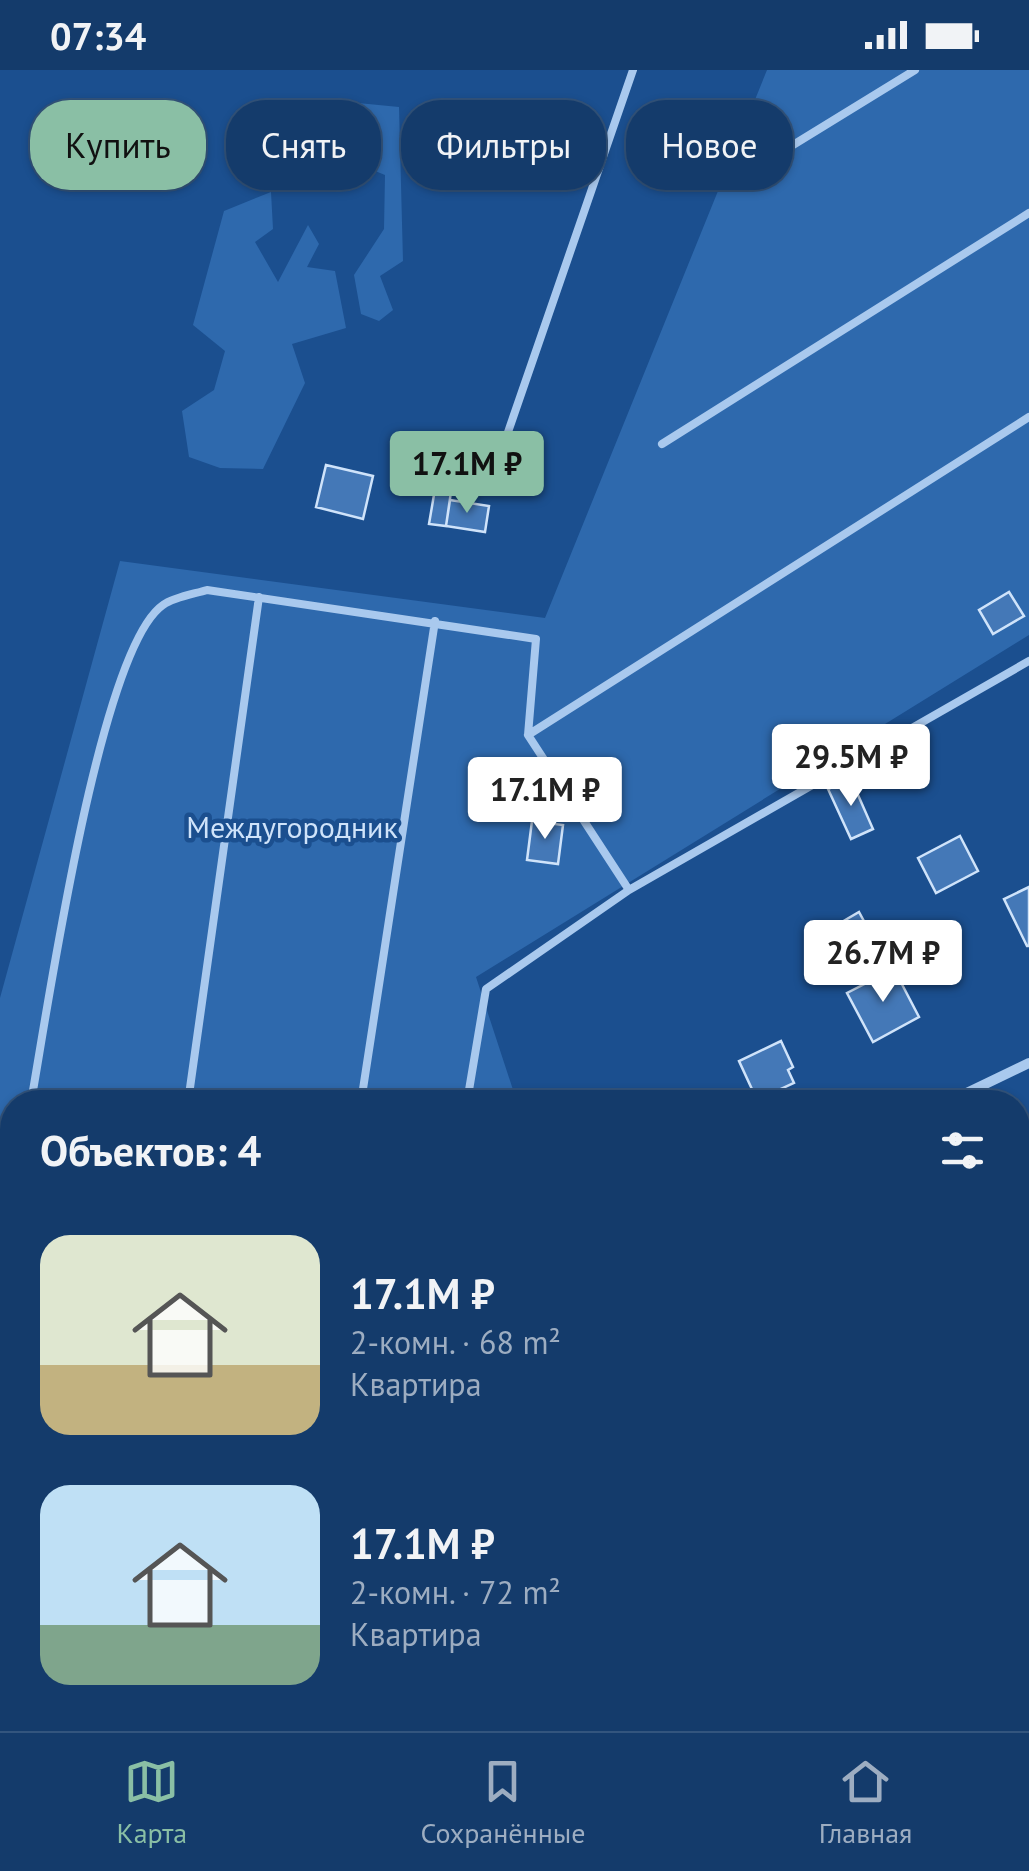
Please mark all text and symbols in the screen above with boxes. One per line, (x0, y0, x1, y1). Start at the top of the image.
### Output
text: 07:34 (50, 11, 146, 60)
chip: Купить (30, 100, 206, 190)
chip: Снять (226, 100, 381, 190)
chip: Фильтры (401, 100, 606, 190)
chip: Новое (626, 100, 793, 190)
pin: 17.1M ₽ (375, 431, 559, 516)
text: 17.1M ₽ (412, 442, 522, 484)
pin: 29.5M ₽ (759, 724, 943, 809)
text: 29.5M ₽ (794, 735, 908, 777)
pin: 17.1M ₽ (453, 757, 637, 842)
text: 17.1M ₽ (490, 768, 600, 810)
park label: Междугородник (186, 807, 398, 846)
pin: 26.7M ₽ (791, 920, 975, 1005)
text: 26.7M ₽ (826, 931, 940, 973)
text: Объектов: 4 (40, 1123, 261, 1178)
icon: filters (935, 1123, 990, 1178)
text: 17.1M ₽ (350, 1266, 495, 1321)
icon: home (120, 1275, 240, 1395)
text: 2-комн. · 68 m² (350, 1321, 561, 1363)
text: Квартира (350, 1363, 482, 1405)
text: 17.1M ₽ (350, 1516, 495, 1571)
icon: home (120, 1525, 240, 1645)
text: 2-комн. · 72 m² (350, 1571, 561, 1613)
text: Квартира (350, 1613, 482, 1655)
tab: Карта (117, 1754, 187, 1851)
tab: Сохранённые (420, 1754, 586, 1851)
tab: Главная (819, 1754, 912, 1851)

